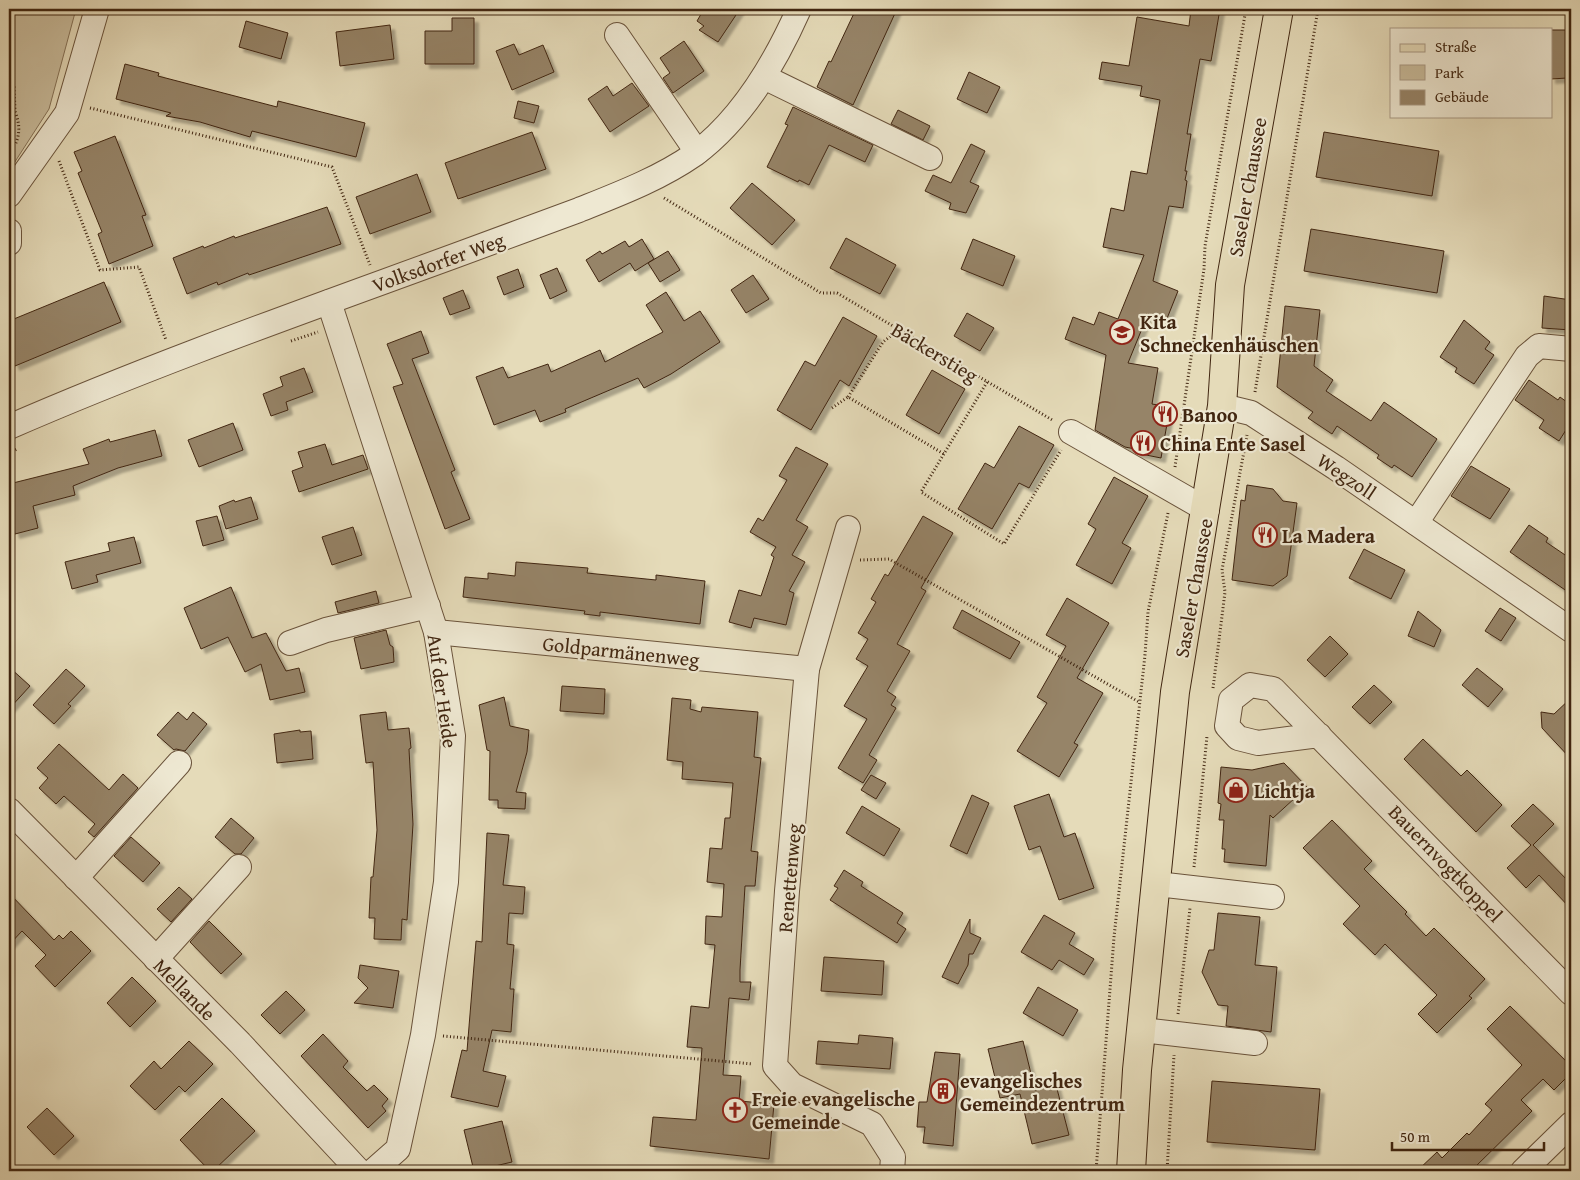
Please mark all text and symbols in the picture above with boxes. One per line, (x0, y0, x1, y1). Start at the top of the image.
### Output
legend (1390, 28, 1552, 118)
text: Straße (1435, 36, 1477, 57)
text: Park (1435, 62, 1464, 83)
text: Gebäude (1435, 86, 1489, 107)
street label: Saseler Chaussee (1220, 115, 1274, 259)
street label: Volksdorfer Weg (368, 225, 508, 299)
place label: Kita Schneckenhäuschen (1140, 307, 1319, 359)
street label: Bäckerstieg (886, 315, 984, 389)
school or university icon: Kita Schneckenhäuschen (1109, 319, 1135, 345)
place label: Banoo (1182, 400, 1238, 429)
restaurant icon: Banoo (1152, 401, 1178, 427)
place label: China Ente Sasel (1160, 429, 1306, 458)
restaurant icon: China Ente Sasel (1130, 430, 1156, 456)
street label: Wegzoll (1312, 446, 1383, 507)
street label: Saseler Chaussee (1166, 516, 1220, 660)
place label: La Madera (1282, 521, 1376, 550)
restaurant icon: La Madera (1252, 522, 1278, 548)
street label: Goldparmänenweg (541, 628, 701, 674)
street label: Auf der Heide (421, 632, 465, 750)
place label: Lichtja (1254, 776, 1316, 805)
shop icon: Lichtja (1223, 777, 1249, 803)
street label: Bauernvogtkoppel (1382, 798, 1510, 929)
street label: Renettenweg (770, 822, 808, 934)
street label: Mellande (147, 951, 223, 1027)
place label: evangelisches Gemeindezentrum (960, 1066, 1125, 1118)
building icon: evangelisches Gemeindezentrum (930, 1078, 956, 1104)
place label: Freie evangelische Gemeinde (752, 1084, 915, 1136)
church icon: Freie evangelische Gemeinde (722, 1097, 748, 1123)
scale bar (1392, 1120, 1545, 1152)
text: 50 m (1400, 1126, 1431, 1147)

